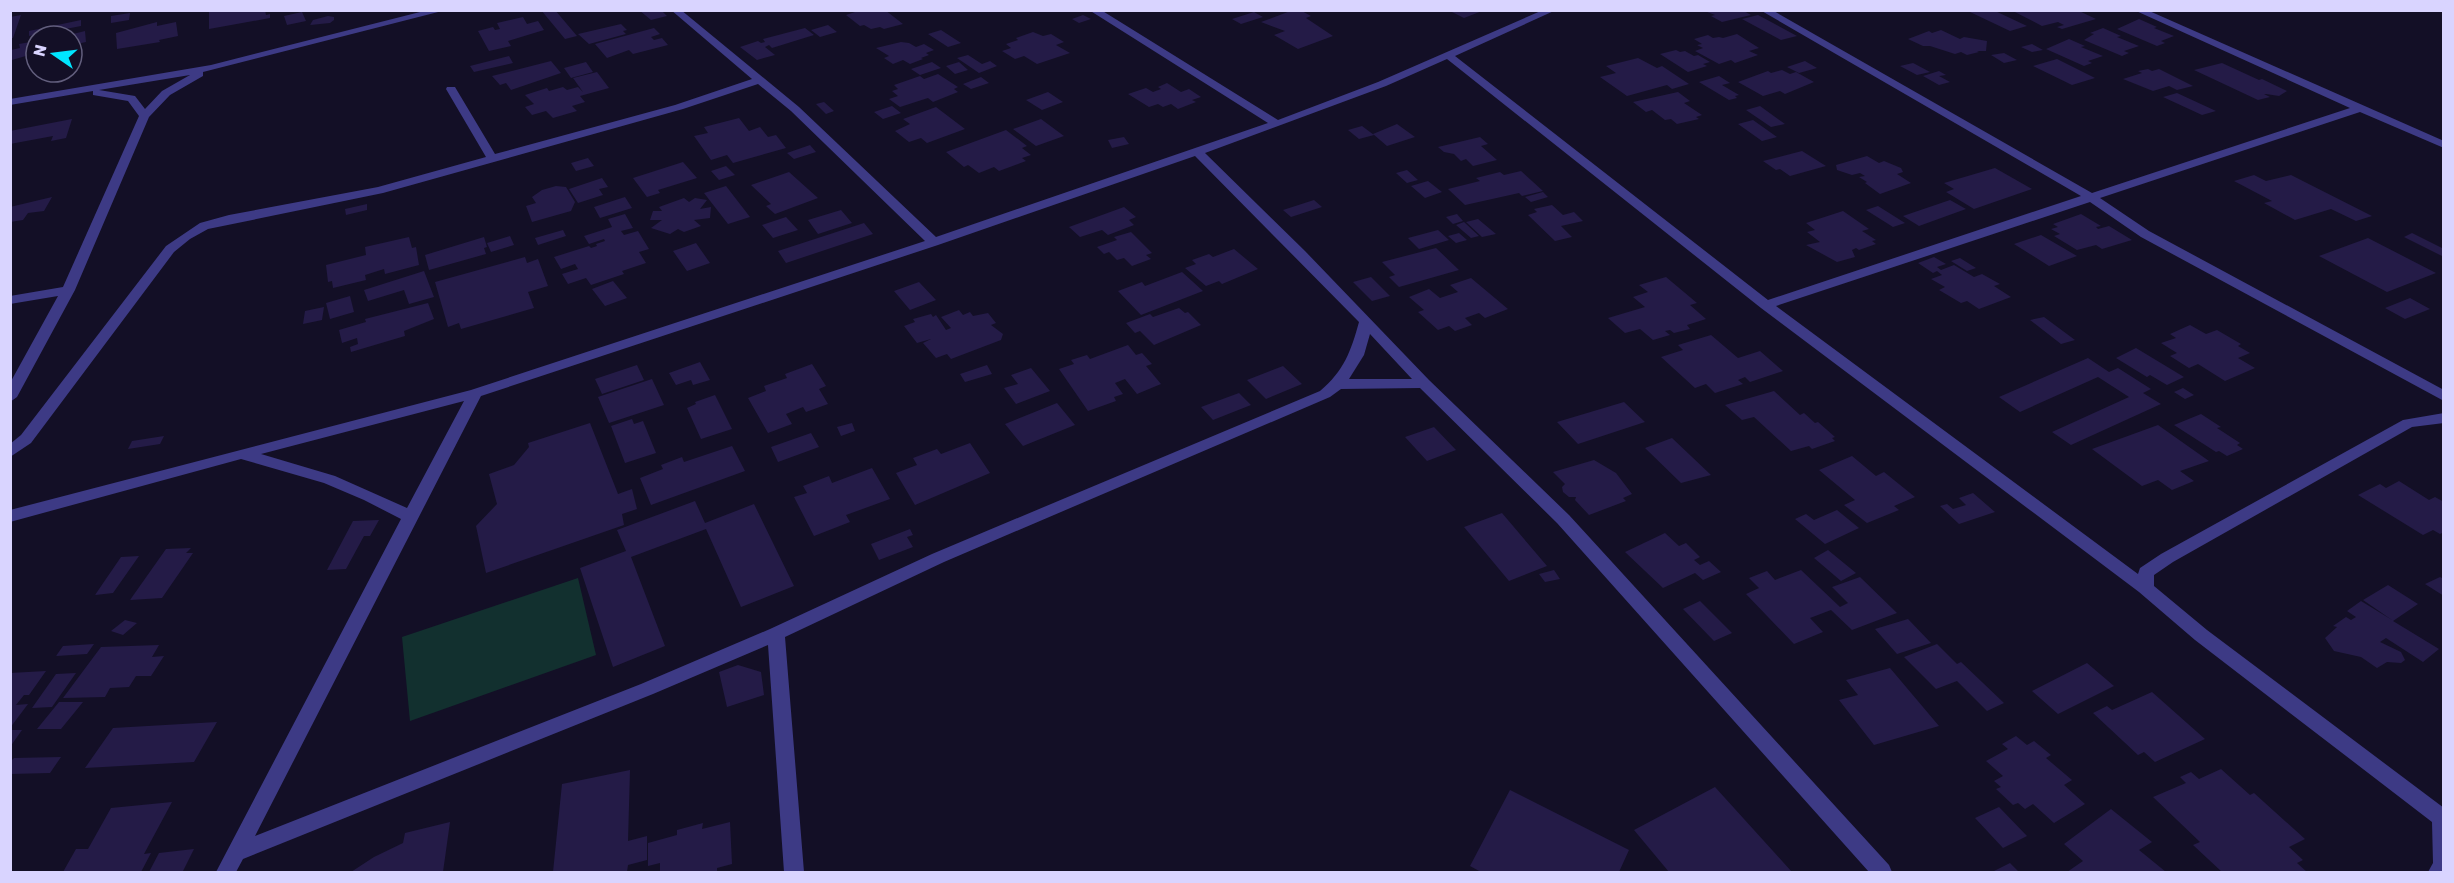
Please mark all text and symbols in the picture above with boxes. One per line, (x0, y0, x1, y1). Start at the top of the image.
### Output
north arrow (24, 24, 84, 84)
text: N (29, 43, 51, 58)

